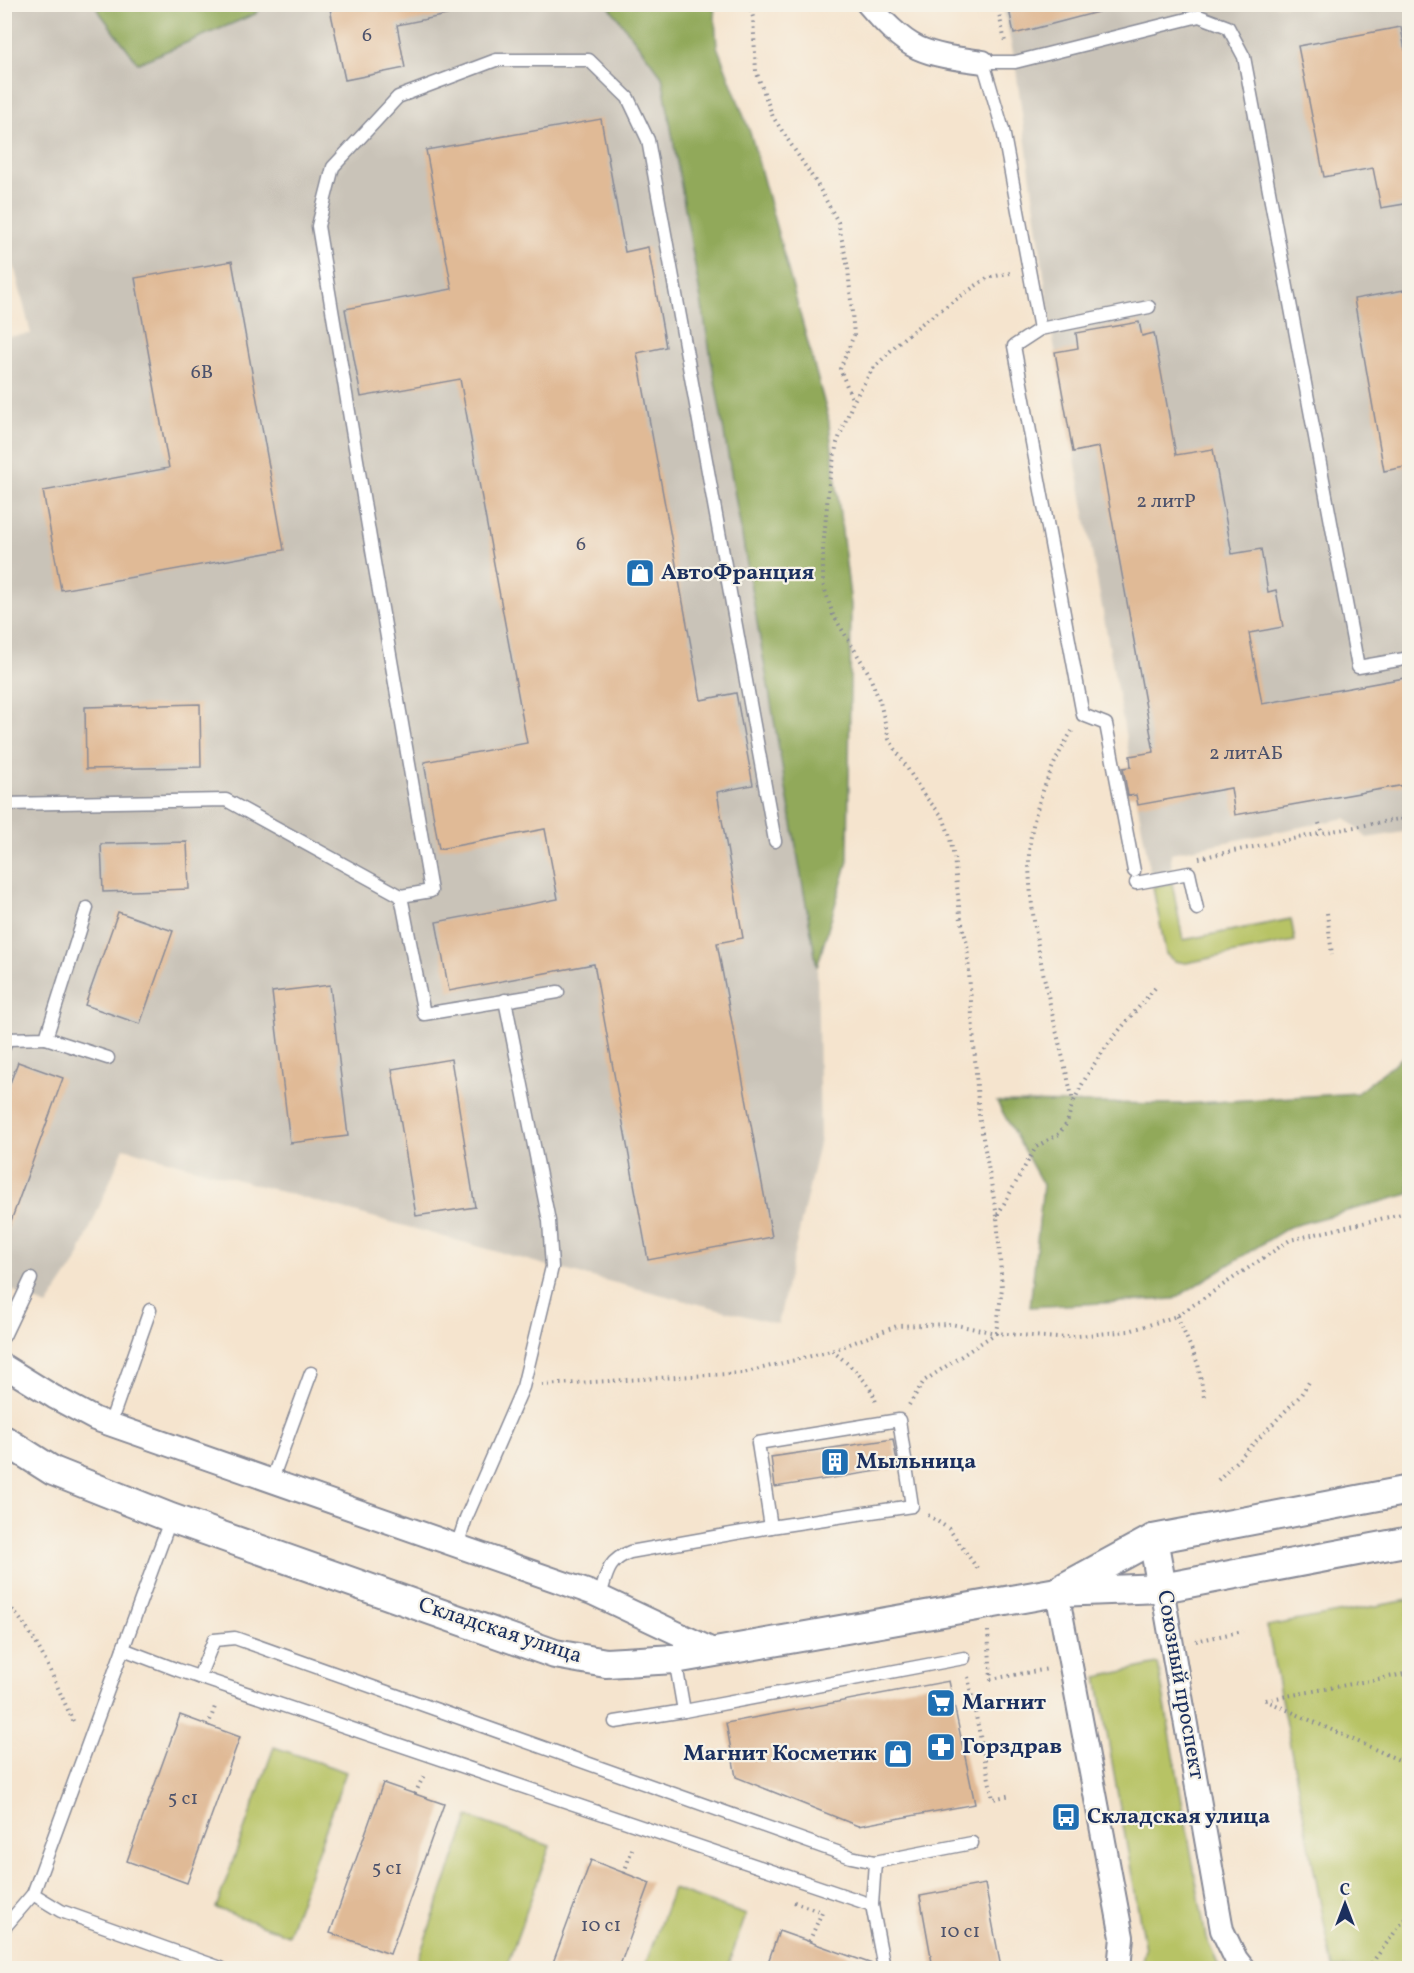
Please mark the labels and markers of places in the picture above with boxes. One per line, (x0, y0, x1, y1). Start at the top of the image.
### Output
shop icon: АвтоФранция (624, 557, 656, 589)
place label: АвтоФранция (661, 558, 814, 589)
building icon: Мыльница (819, 1446, 851, 1478)
place label: Мыльница (856, 1447, 976, 1478)
supermarket icon: Магнит (925, 1687, 957, 1719)
place label: Магнит (962, 1688, 1046, 1719)
pharmacy icon: Горздрав (925, 1731, 957, 1763)
place label: Горздрав (962, 1732, 1062, 1763)
shop icon: Магнит Косметик (882, 1738, 914, 1770)
place label: Магнит Косметик (683, 1739, 877, 1770)
bus stop icon: Складская улица (1050, 1801, 1082, 1833)
place label: Складская улица (1087, 1802, 1270, 1833)

